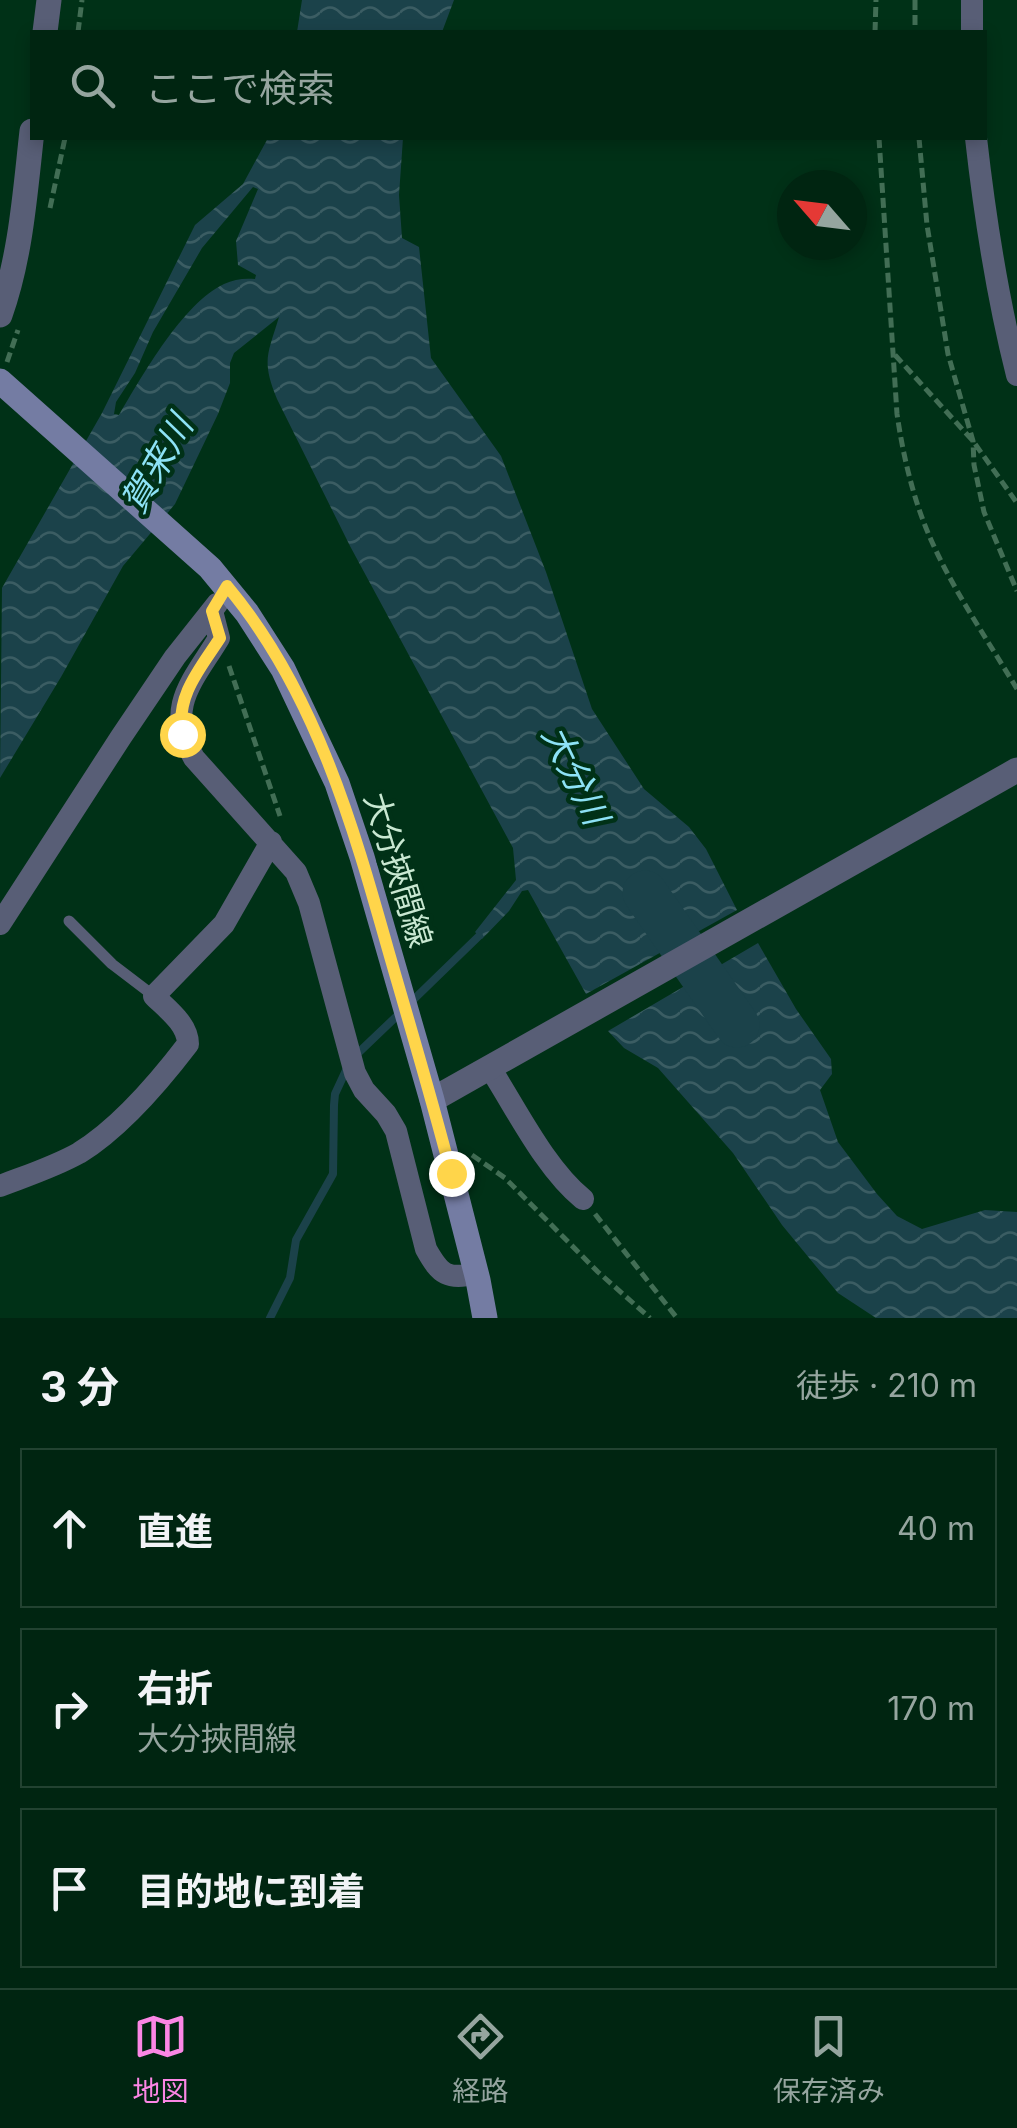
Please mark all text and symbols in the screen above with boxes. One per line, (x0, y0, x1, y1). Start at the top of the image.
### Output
search box (30, 30, 987, 140)
icon: search (65, 58, 120, 113)
text: ここで検索 (145, 65, 335, 111)
north arrow (777, 170, 867, 260)
water label: 賀来川 (112, 404, 203, 519)
route start (160, 712, 206, 758)
water label: 大分川 (534, 718, 620, 835)
street label: 大分挾間線 (356, 788, 441, 952)
route end (429, 1151, 475, 1197)
text: 3 分 (40, 1361, 119, 1412)
text: 徒歩 · 210 m (796, 1366, 977, 1405)
icon: ahead (42, 1501, 97, 1556)
text: 直進 (137, 1508, 213, 1554)
text: 40 m (897, 1509, 975, 1548)
text: 右折 (137, 1665, 213, 1711)
icon: right (42, 1681, 97, 1736)
text: 170 m (887, 1689, 975, 1728)
text: 大分挾間線 (137, 1719, 297, 1758)
icon: arrive (42, 1861, 97, 1916)
text: 目的地に到着 (137, 1868, 365, 1914)
tab: 地図 (132, 2009, 188, 2109)
tab: 経路 (452, 2009, 509, 2109)
tab: 保存済み (773, 2009, 885, 2109)

